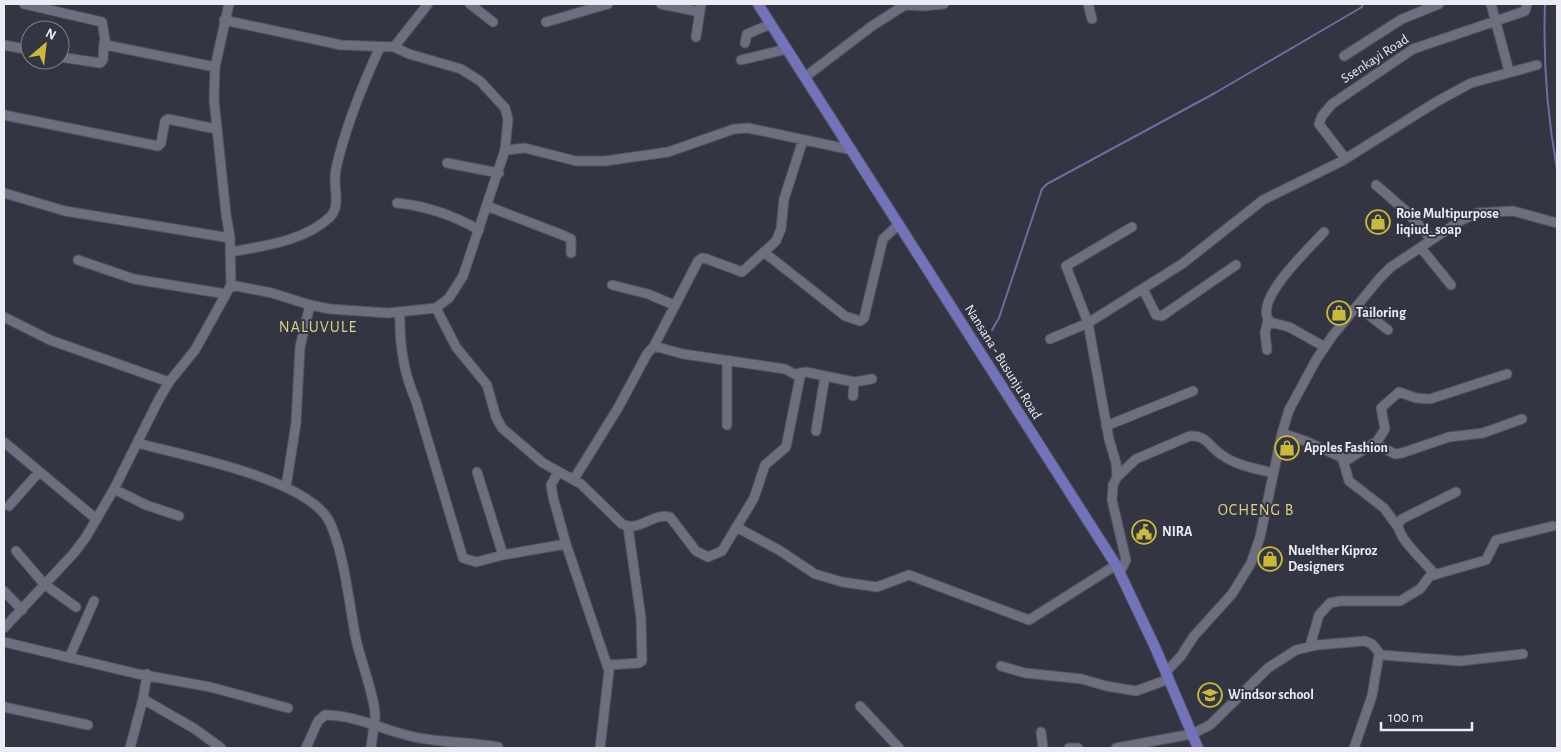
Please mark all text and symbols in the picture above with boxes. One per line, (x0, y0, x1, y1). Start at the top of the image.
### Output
north arrow (20, 20, 70, 70)
text: N (43, 26, 58, 43)
street label: Ssenkayi Road (1339, 32, 1411, 86)
place label: Roie Multipurpose liqiud_soap (1396, 207, 1499, 237)
shop icon: Roie Multipurpose liqiud_soap (1365, 209, 1391, 235)
shop icon: Tailoring (1326, 300, 1352, 326)
street label: Nansana - Busunju Road (962, 302, 1044, 422)
place label: Tailoring (1356, 306, 1407, 320)
district label: NALUVULE (279, 319, 357, 335)
shop icon: Apples Fashion (1274, 435, 1300, 461)
place label: Apples Fashion (1304, 441, 1388, 455)
district label: OCHENG B (1218, 502, 1294, 518)
public building icon: NIRA (1131, 519, 1157, 545)
place label: NIRA (1162, 525, 1193, 539)
place label: Nuelther Kiproz Designers (1288, 544, 1378, 574)
shop icon: Nuelther Kiproz Designers (1257, 546, 1283, 572)
school or university icon: Windsor school (1197, 682, 1223, 708)
place label: Windsor school (1228, 688, 1314, 702)
scale bar (1381, 700, 1472, 732)
text: 100 m (1388, 710, 1423, 725)

